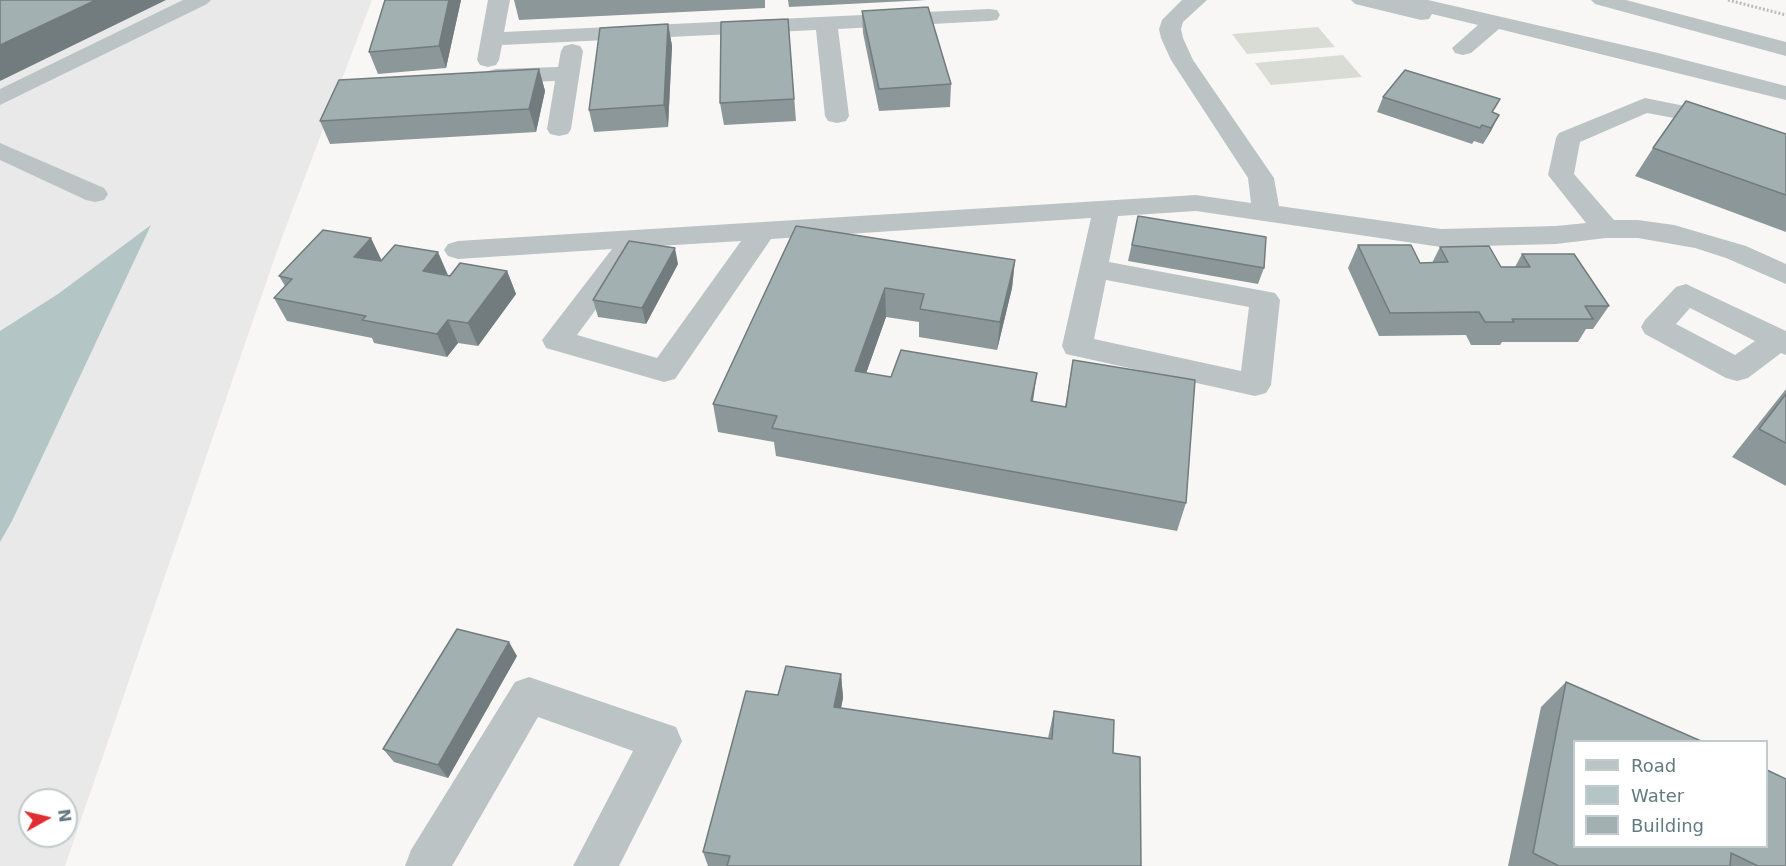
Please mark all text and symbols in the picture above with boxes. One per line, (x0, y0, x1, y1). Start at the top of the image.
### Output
legend (1573, 740, 1768, 848)
text: Road (1631, 755, 1676, 776)
text: Water (1631, 785, 1684, 806)
north arrow (18, 788, 78, 848)
text: N (54, 808, 75, 824)
text: Building (1631, 815, 1704, 836)

